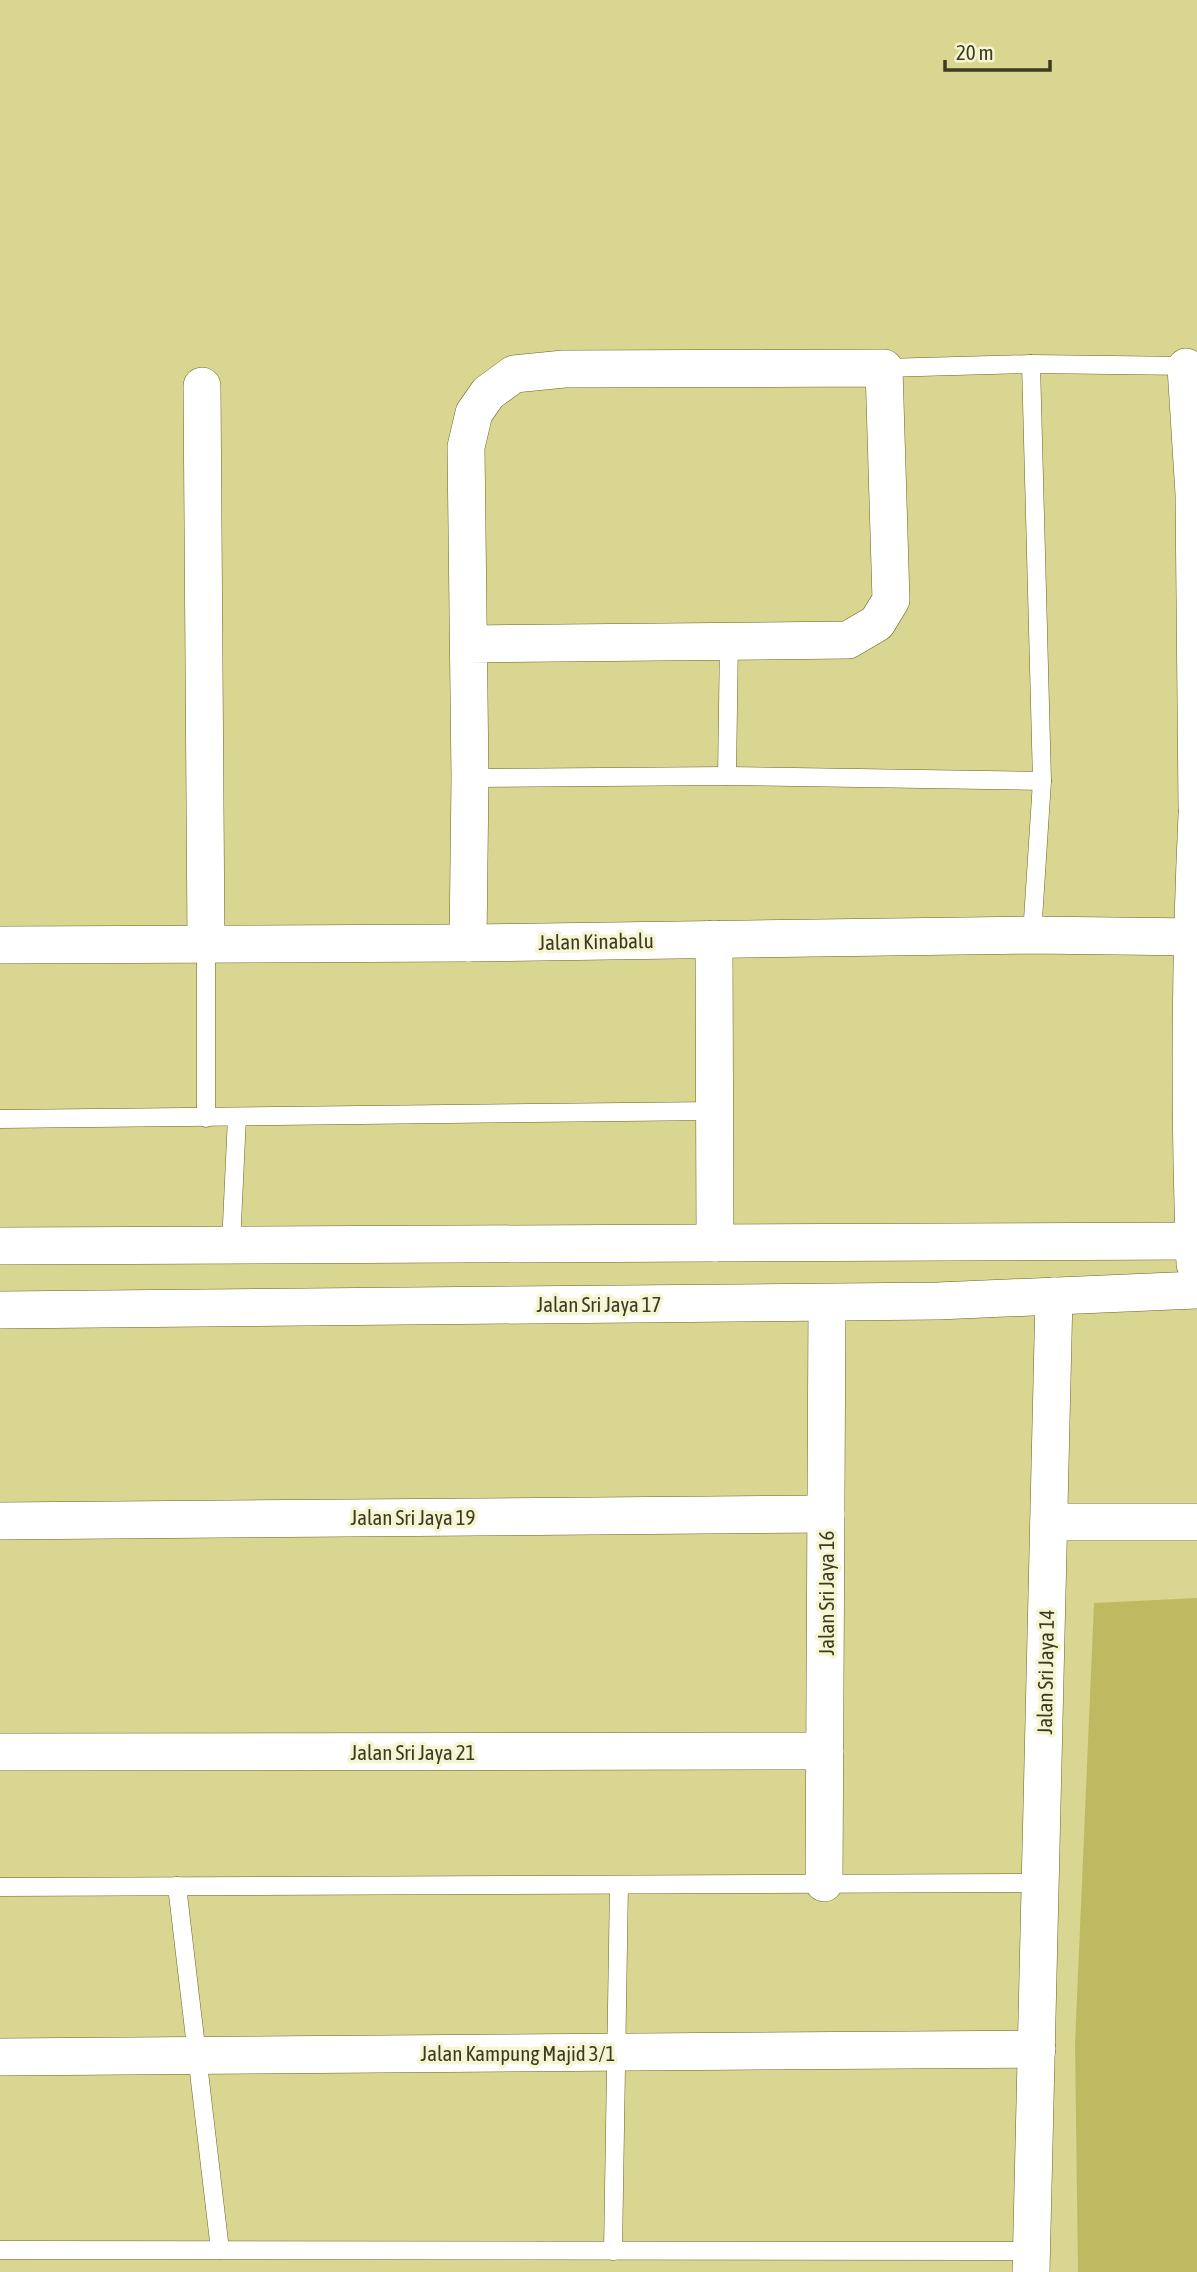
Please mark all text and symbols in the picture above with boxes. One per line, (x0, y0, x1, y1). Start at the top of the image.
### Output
scale bar (945, 28, 1050, 72)
text: 20 m (956, 40, 994, 64)
street label: Jalan Kinabalu (538, 928, 654, 954)
street label: Jalan Sri Jaya 17 (537, 1292, 661, 1316)
street label: Jalan Sri Jaya 19 (351, 1505, 475, 1529)
street label: Jalan Sri Jaya 16 (814, 1530, 838, 1655)
street label: Jalan Sri Jaya 14 (1032, 1609, 1058, 1735)
street label: Jalan Sri Jaya 21 (351, 1740, 475, 1764)
street label: Jalan Kampung Majid 3/1 (421, 2041, 615, 2065)

